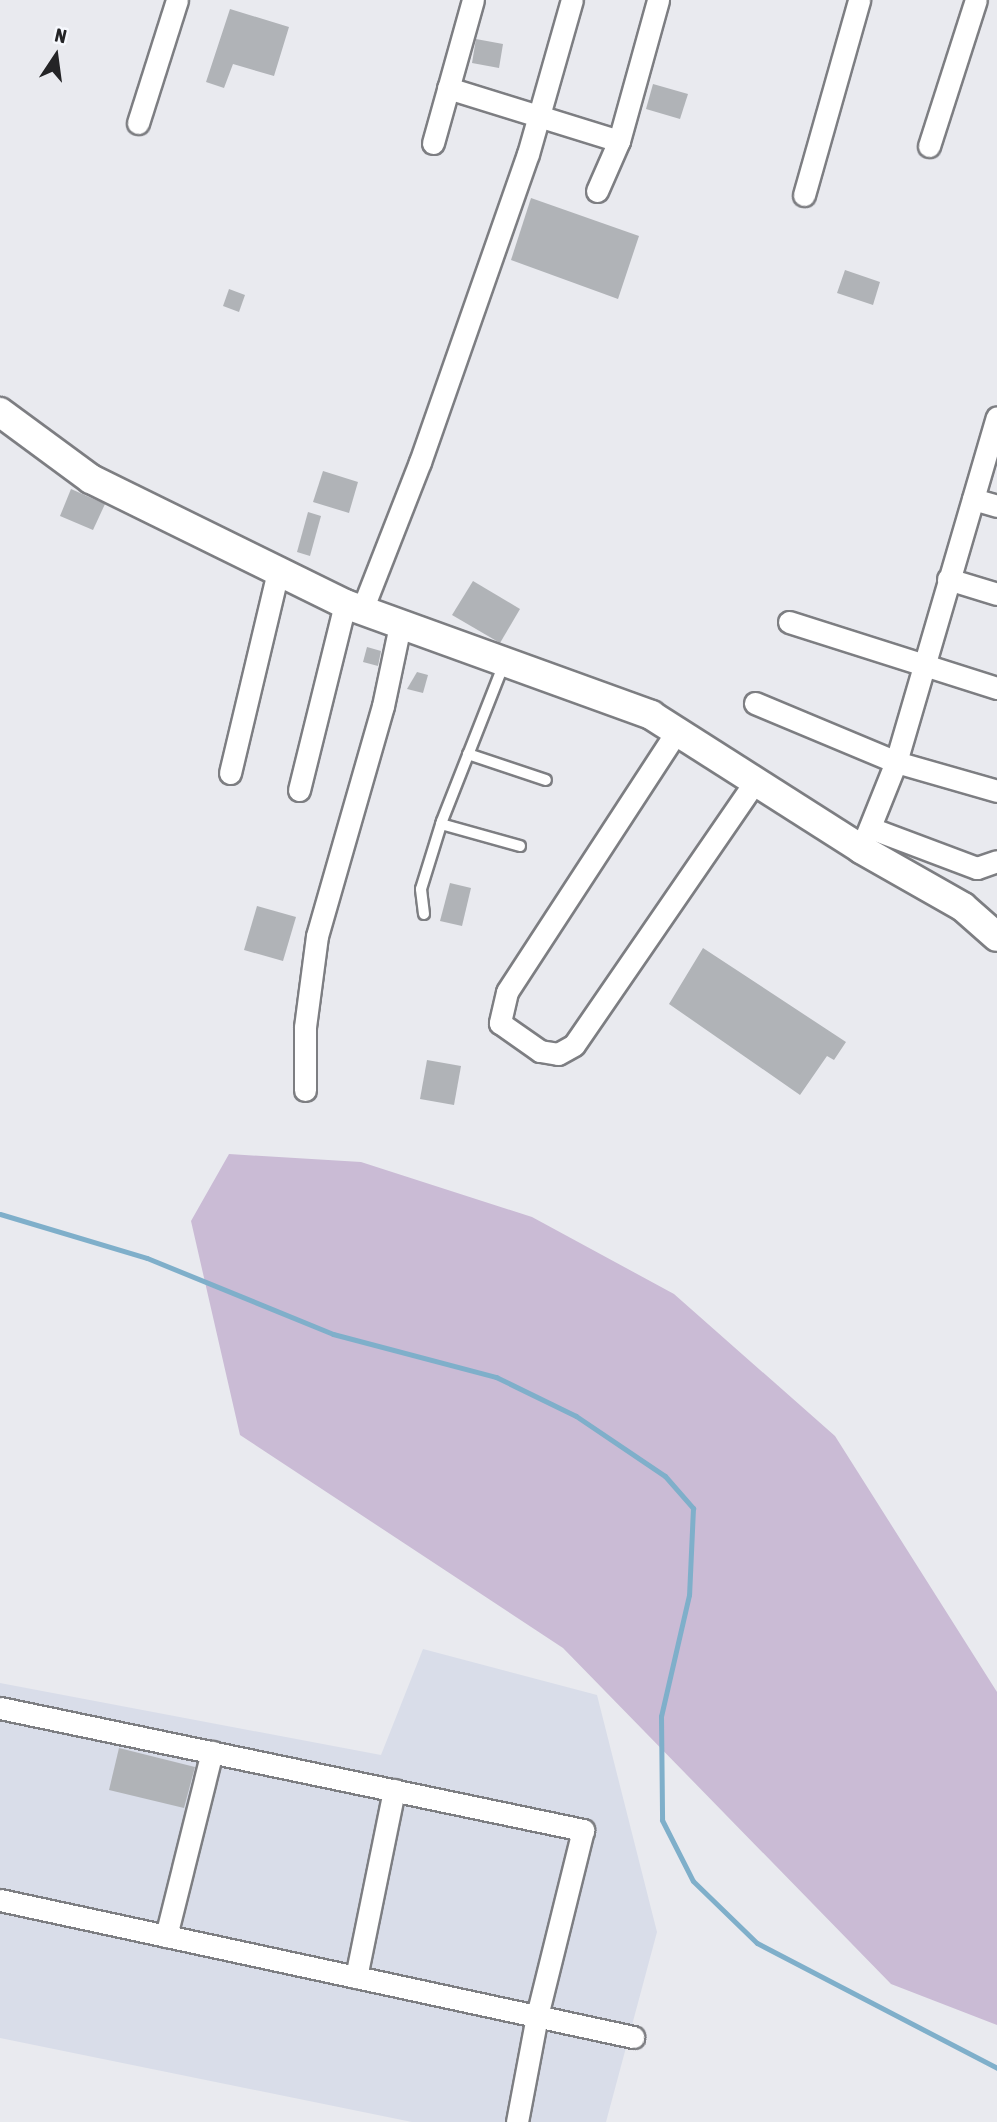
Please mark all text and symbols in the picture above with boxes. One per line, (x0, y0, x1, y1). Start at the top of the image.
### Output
north arrow (21, 21, 91, 91)
text: N (53, 24, 69, 48)

